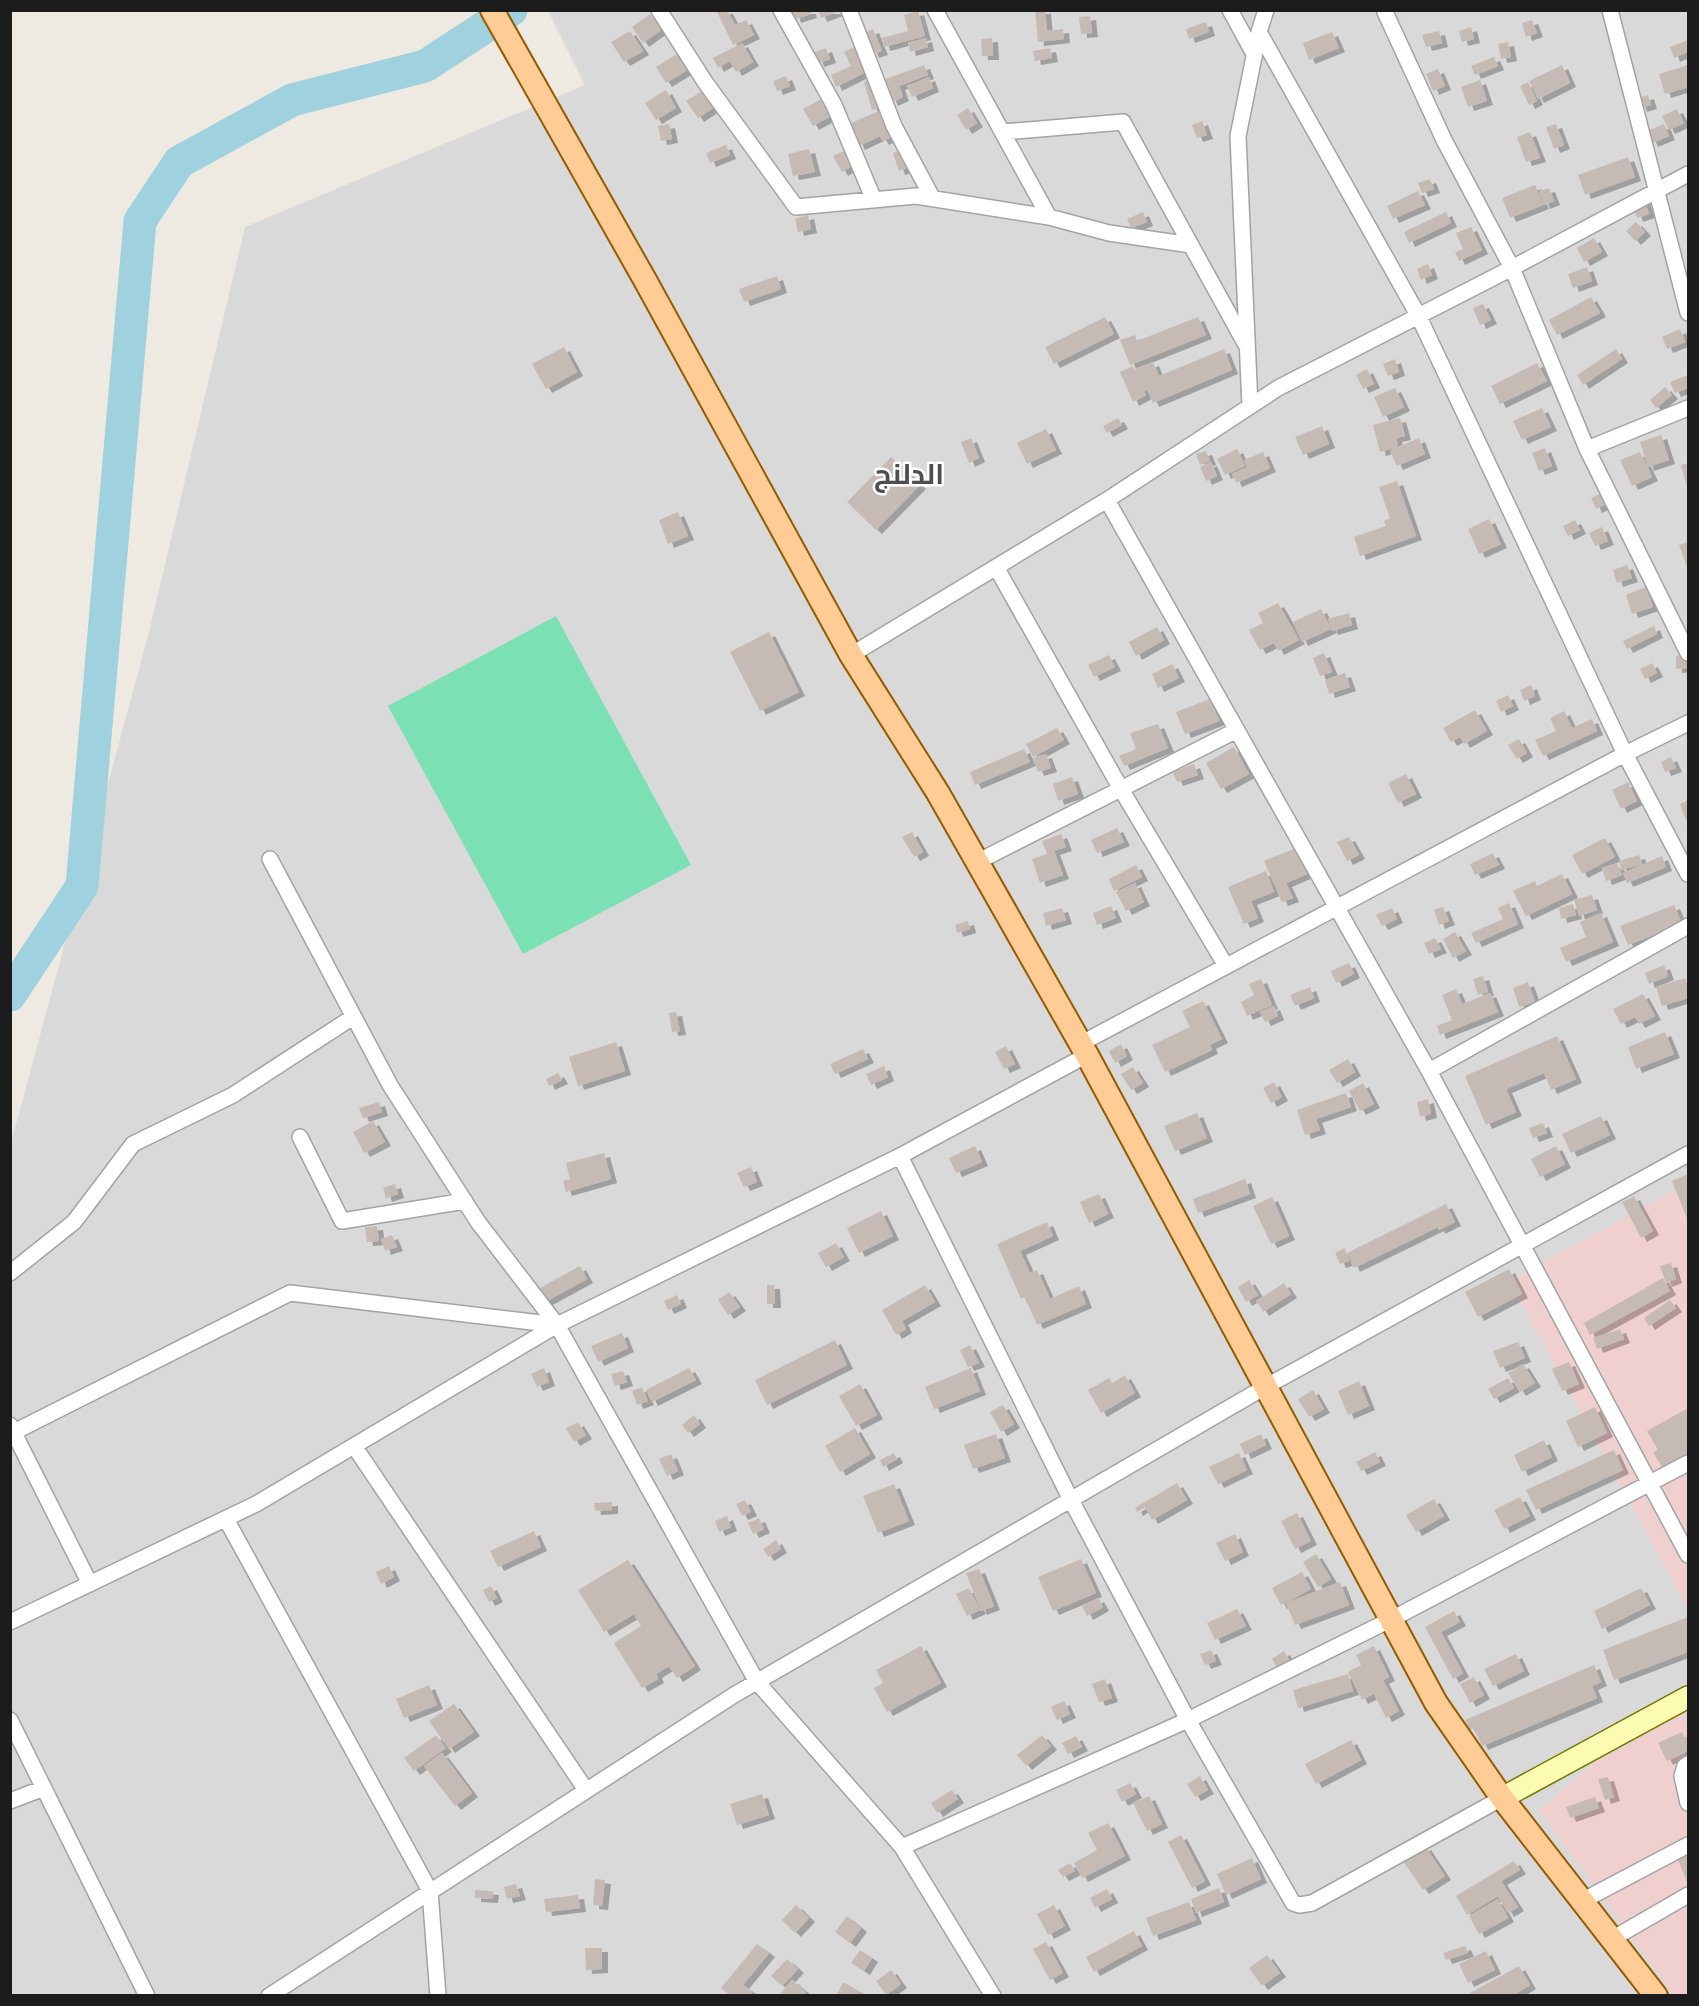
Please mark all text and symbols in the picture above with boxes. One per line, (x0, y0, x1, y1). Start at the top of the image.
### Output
district label: الدلنج (874, 456, 944, 494)

